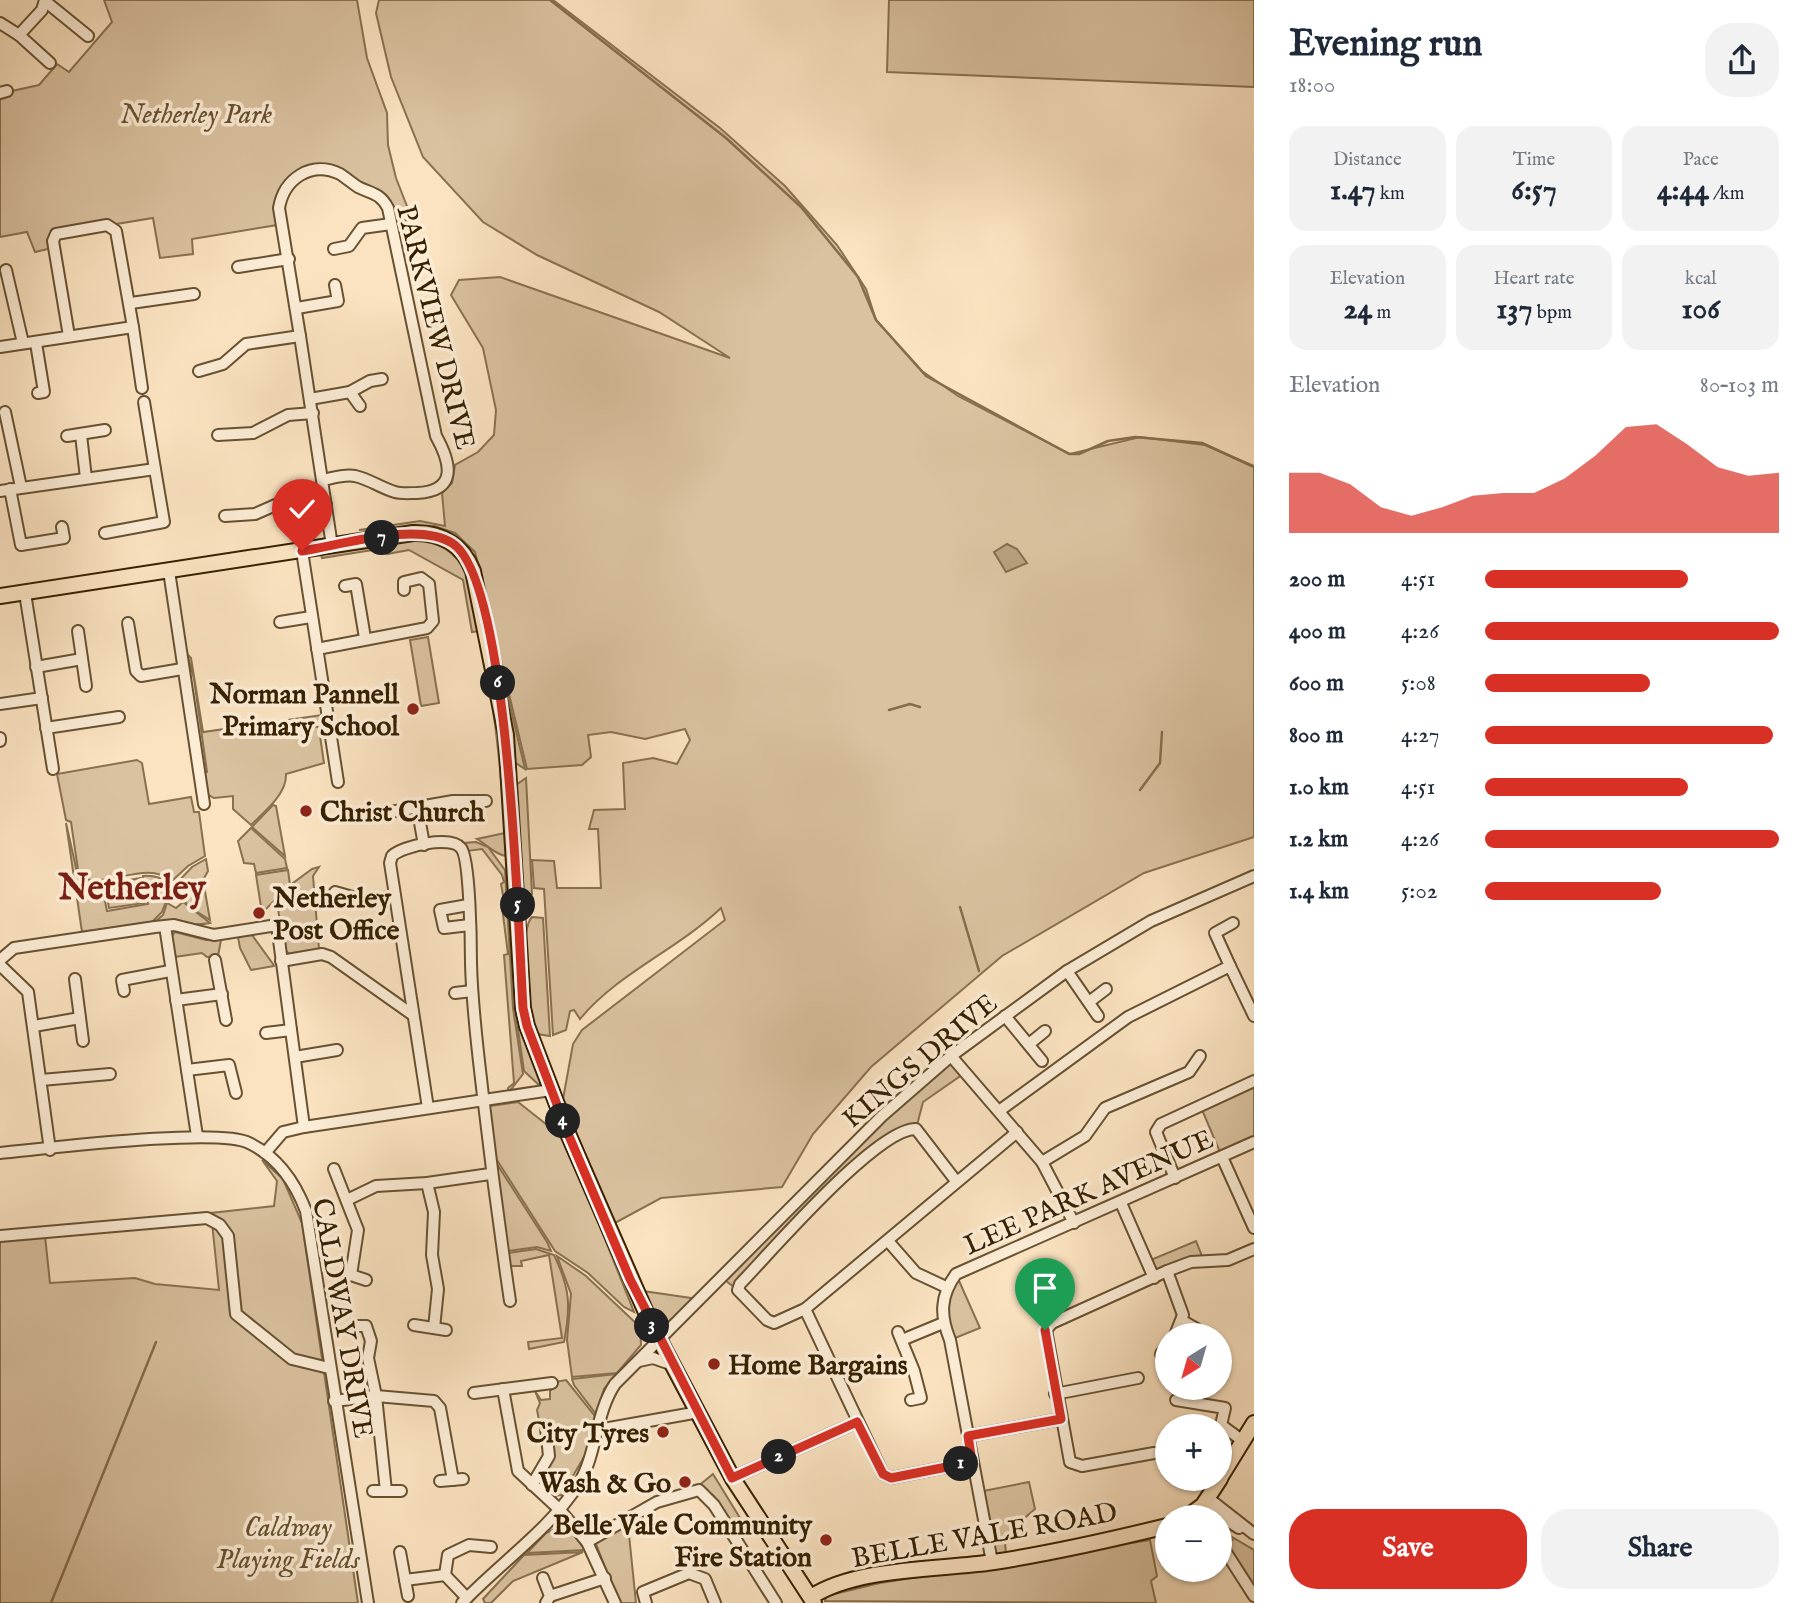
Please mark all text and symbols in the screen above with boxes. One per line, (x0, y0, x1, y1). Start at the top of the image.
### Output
text: Evening run (1289, 21, 1483, 69)
button: share (1705, 23, 1779, 97)
text: 18:00 (1289, 71, 1335, 100)
park label: Netherley Park (120, 98, 272, 133)
text: Distance (1333, 148, 1402, 172)
text: Time (1513, 148, 1555, 172)
text: Pace (1683, 148, 1719, 172)
text: 1.47 (1330, 172, 1376, 210)
text: 6:57 (1511, 172, 1557, 210)
text: 4:44 (1657, 172, 1709, 210)
text: km (1376, 182, 1405, 206)
text: /km (1709, 182, 1744, 206)
street label: PARKVIEW DRIVE (387, 202, 482, 454)
text: Elevation (1330, 267, 1405, 291)
text: Heart rate (1493, 267, 1575, 291)
text: kcal (1685, 267, 1717, 291)
text: 24 (1344, 291, 1372, 329)
text: 137 (1496, 291, 1533, 329)
text: 106 (1681, 291, 1720, 329)
text: m (1372, 301, 1391, 325)
text: bpm (1533, 301, 1572, 325)
text: Elevation (1289, 371, 1380, 400)
text: 80–103 m (1700, 371, 1779, 400)
pin (272, 479, 332, 551)
icon: check (283, 490, 321, 528)
pin: 7 (364, 520, 400, 556)
text: 7 (377, 525, 386, 549)
text: 200 m (1289, 565, 1345, 594)
text: 4:51 (1401, 565, 1435, 594)
text: 400 m (1289, 617, 1346, 646)
text: 4:26 (1401, 617, 1439, 646)
pin: 6 (480, 666, 516, 700)
text: 600 m (1289, 669, 1344, 698)
text: 5:08 (1401, 669, 1436, 698)
text: 6 (493, 670, 502, 694)
place label: Norman Pannell Primary School (208, 678, 400, 745)
marker: Norman Pannell Primary School (405, 701, 421, 717)
text: 800 m (1289, 721, 1343, 750)
text: 4:27 (1401, 721, 1440, 750)
text: 1.0 km (1289, 773, 1349, 802)
text: 4:51 (1401, 773, 1435, 802)
place label: Christ Church (320, 796, 486, 831)
marker: Christ Church (298, 803, 314, 819)
text: 1.2 km (1289, 825, 1348, 854)
text: 4:26 (1401, 825, 1439, 854)
district label: Netherley (57, 867, 207, 912)
text: 1.4 km (1289, 877, 1349, 906)
text: 5:02 (1401, 877, 1438, 906)
place label: Netherley Post Office (272, 882, 399, 949)
pin: 5 (500, 888, 536, 922)
text: 5 (514, 892, 521, 916)
marker: Netherley Post Office (251, 905, 267, 921)
street label: KINGS DRIVE (836, 987, 1005, 1137)
pin: 4 (546, 1104, 580, 1138)
text: 4 (558, 1108, 567, 1132)
street label: LEE PARK AVENUE (959, 1123, 1219, 1264)
street label: CALDWAY DRIVE (303, 1196, 380, 1441)
pin (1015, 1258, 1075, 1330)
icon: arrive (1026, 1269, 1064, 1307)
pin: 3 (634, 1308, 670, 1344)
text: 3 (648, 1313, 655, 1337)
north arrow (1155, 1323, 1232, 1400)
map controls (1155, 1323, 1232, 1582)
place label: Home Bargains (728, 1349, 908, 1384)
marker: Home Bargains (706, 1356, 722, 1372)
button: + (1155, 1414, 1232, 1491)
place label: City Tyres (526, 1417, 649, 1452)
marker: City Tyres (655, 1424, 671, 1440)
pin: 2 (762, 1440, 796, 1474)
text: 2 (774, 1444, 783, 1468)
pin: 1 (944, 1446, 978, 1482)
text: 1 (957, 1451, 964, 1475)
place label: Wash & Go (538, 1467, 671, 1502)
marker: Wash & Go (677, 1474, 693, 1490)
street label: BELLE VALE ROAD (849, 1496, 1120, 1577)
button: − (1155, 1505, 1232, 1582)
place label: Belle Vale Community Fire Station (553, 1509, 813, 1576)
button: Save (1289, 1509, 1527, 1589)
button: Share (1541, 1509, 1779, 1589)
park label: Caldway Playing Fields (216, 1511, 361, 1578)
marker: Belle Vale Community Fire Station (818, 1532, 834, 1548)

